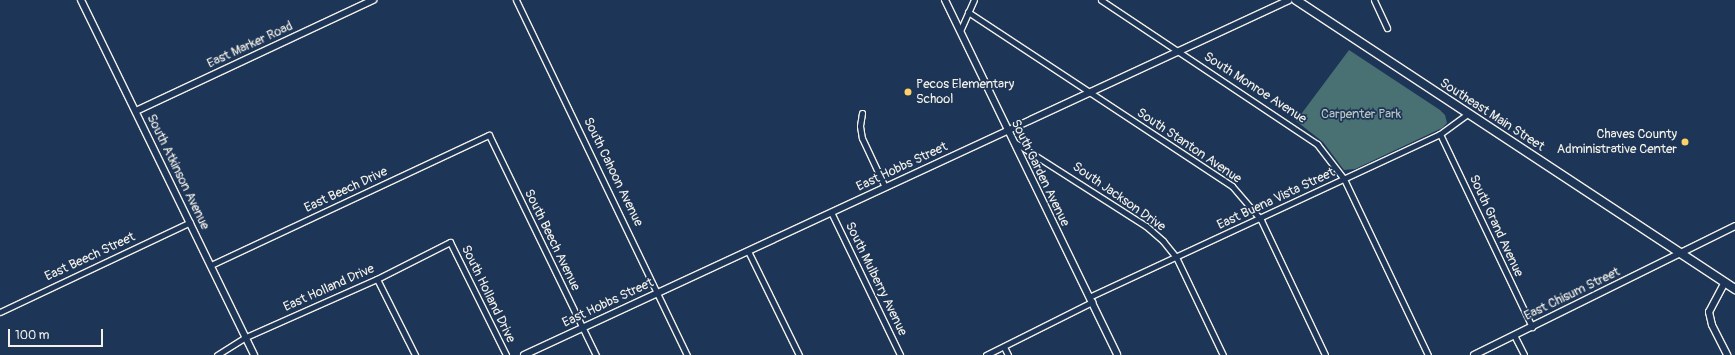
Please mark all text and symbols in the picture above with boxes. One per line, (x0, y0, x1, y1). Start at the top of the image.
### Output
street label: East Marker Road (205, 18, 295, 72)
street label: South Monroe Avenue (1201, 49, 1309, 127)
street label: Southeast Main Street (1437, 75, 1547, 155)
place label: Pecos Elementary School (916, 77, 1014, 108)
marker: Pecos Elementary School (903, 87, 913, 97)
street label: South Stanton Avenue (1134, 105, 1244, 187)
park label: Carpenter Park (1321, 106, 1401, 122)
street label: South Atkinson Avenue (143, 112, 213, 232)
street label: South Cahoon Avenue (580, 115, 646, 229)
street label: South Garden Avenue (1007, 117, 1073, 229)
place label: Chaves County Administrative Center (1557, 127, 1677, 158)
marker: Chaves County Administrative Center (1680, 137, 1690, 147)
street label: East Hobbs Street (854, 139, 950, 195)
street label: South Jackson Drive (1069, 159, 1169, 235)
street label: East Beech Drive (302, 164, 390, 216)
street label: East Buena Vista Street (1215, 165, 1337, 233)
street label: South Grand Avenue (1466, 173, 1526, 279)
street label: South Beech Avenue (521, 187, 583, 293)
street label: South Mulberry Avenue (842, 220, 910, 338)
street label: East Beech Street (42, 229, 138, 285)
street label: South Holland Drive (458, 243, 518, 345)
street label: East Holland Drive (281, 261, 377, 315)
street label: East Chisum Street (1522, 264, 1622, 324)
street label: East Hobbs Street (560, 275, 656, 331)
scale bar (10, 321, 105, 347)
text: 100 m (15, 328, 49, 343)

